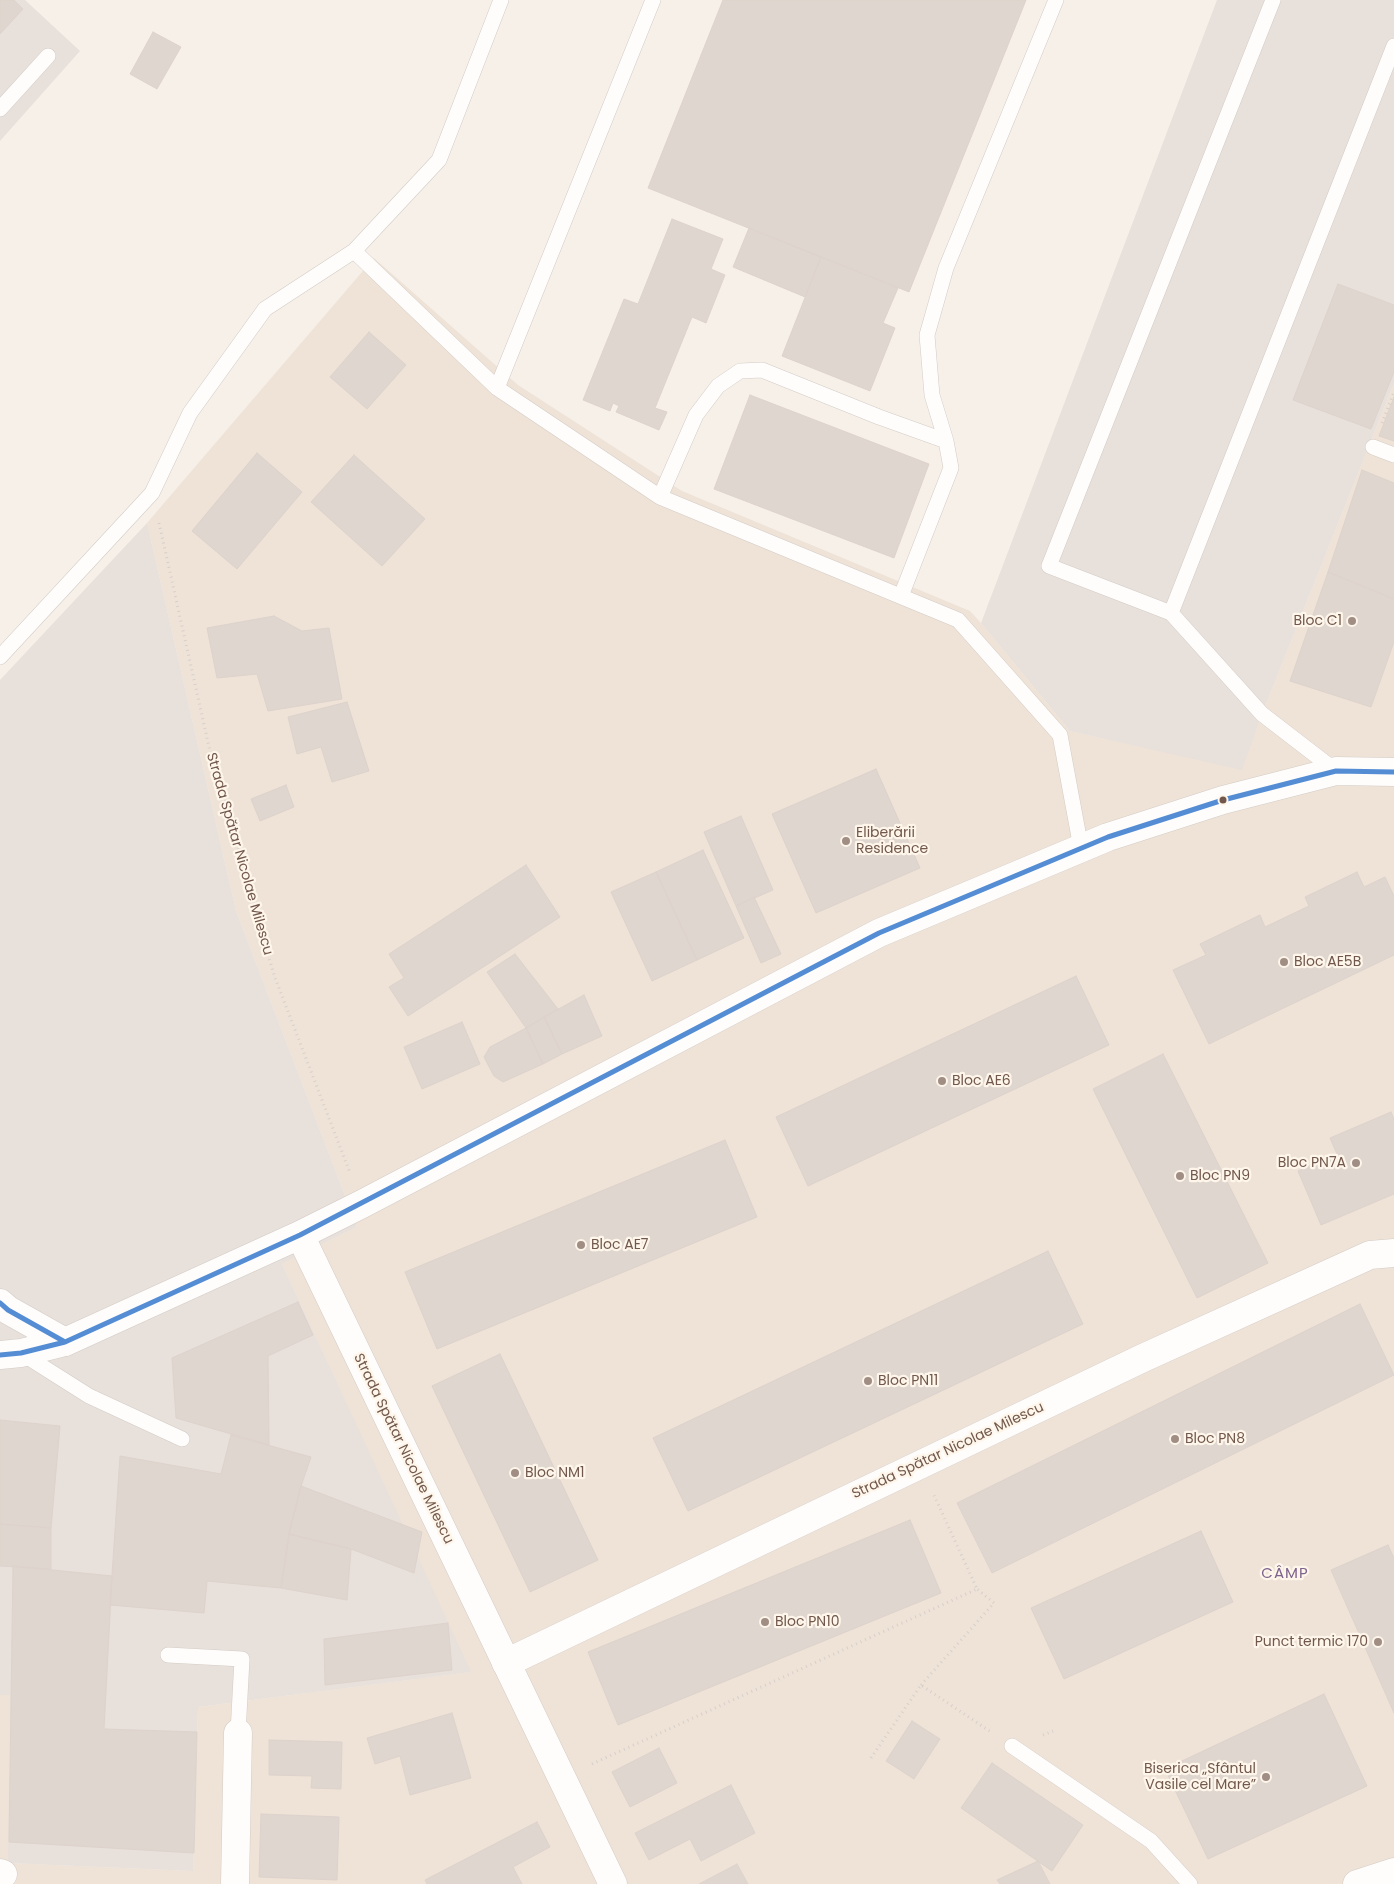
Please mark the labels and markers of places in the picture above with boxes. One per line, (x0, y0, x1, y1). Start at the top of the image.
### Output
place label: Bloc C1 (1293, 613, 1342, 629)
marker: Bloc C1 (1346, 615, 1358, 627)
unlabelled marker (1218, 795, 1228, 805)
place label: Eliberării Residence (856, 825, 928, 858)
marker: Eliberării Residence (840, 835, 852, 847)
place label: Bloc AE5B (1294, 954, 1361, 970)
marker: Bloc AE5B (1278, 956, 1290, 968)
place label: Bloc AE6 (952, 1073, 1011, 1089)
marker: Bloc AE6 (936, 1075, 948, 1087)
place label: Bloc PN7A (1278, 1155, 1346, 1171)
marker: Bloc PN7A (1350, 1157, 1362, 1169)
place label: Bloc PN9 (1190, 1168, 1250, 1184)
marker: Bloc PN9 (1174, 1170, 1186, 1182)
place label: Bloc AE7 (591, 1237, 648, 1253)
marker: Bloc AE7 (575, 1239, 587, 1251)
place label: Bloc PN11 (878, 1373, 938, 1389)
marker: Bloc PN11 (862, 1375, 874, 1387)
place label: Bloc PN8 (1185, 1431, 1245, 1447)
marker: Bloc PN8 (1169, 1433, 1181, 1445)
place label: Bloc NM1 (525, 1465, 585, 1481)
marker: Bloc NM1 (509, 1467, 521, 1479)
place label: Bloc PN10 (775, 1614, 839, 1630)
marker: Bloc PN10 (759, 1616, 771, 1628)
place label: Punct termic 170 (1255, 1634, 1368, 1650)
marker: Punct termic 170 (1372, 1636, 1384, 1648)
place label: Biserica „Sfântul Vasile cel Mare” (1144, 1761, 1256, 1794)
marker: Biserica „Sfântul Vasile cel Mare” (1260, 1771, 1272, 1783)

